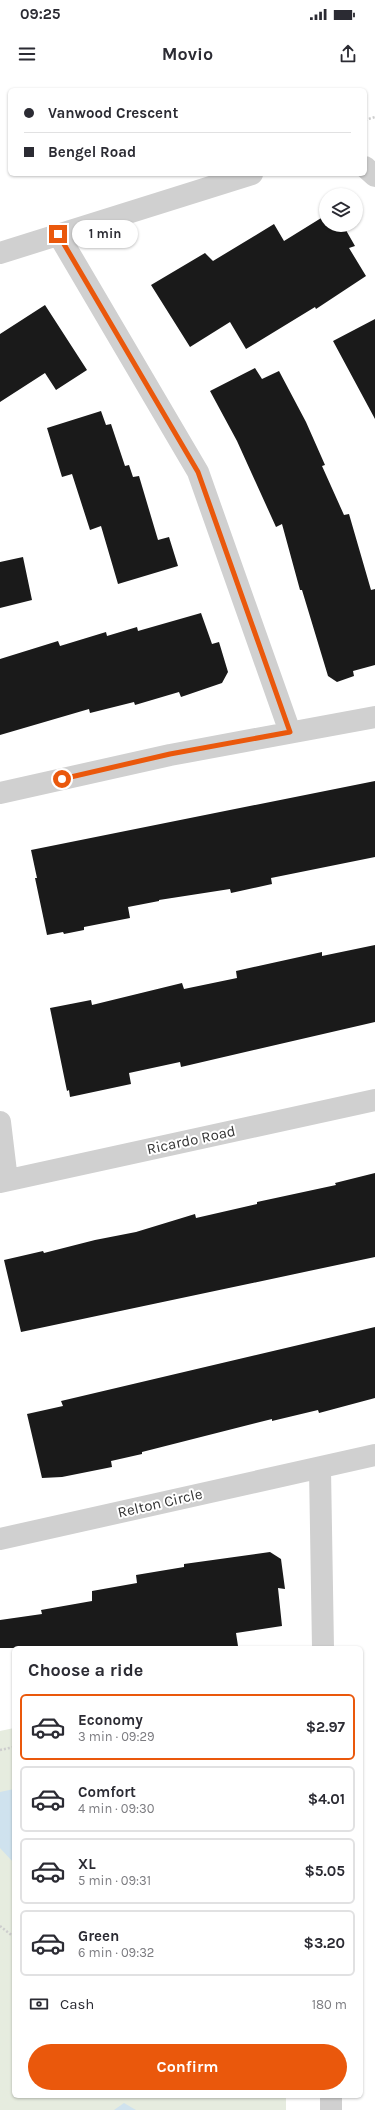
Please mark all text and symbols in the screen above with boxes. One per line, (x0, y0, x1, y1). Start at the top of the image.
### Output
text: 09:25 (20, 5, 61, 23)
icon: menu (16, 43, 38, 65)
text: Movio (162, 43, 213, 65)
icon: share (337, 43, 359, 65)
text: Vanwood Crescent (48, 104, 178, 122)
text: Bengel Road (48, 143, 136, 161)
map controls (319, 188, 363, 232)
button: layers (319, 188, 363, 232)
callout: 1 min (72, 220, 138, 248)
route end (49, 225, 67, 243)
text: 1 min (89, 226, 121, 241)
route start (53, 770, 71, 788)
street label: Ricardo Road (145, 1122, 237, 1158)
street label: Relton Circle (116, 1485, 204, 1521)
text: Choose a ride (28, 1659, 143, 1681)
icon: car (30, 1709, 66, 1745)
text: Economy (78, 1711, 143, 1729)
text: $2.97 (306, 1718, 345, 1736)
text: 3 min · 09:29 (78, 1729, 154, 1744)
icon: car (30, 1781, 66, 1817)
text: Comfort (78, 1783, 136, 1801)
text: $4.01 (308, 1790, 345, 1808)
text: 4 min · 09:30 (78, 1801, 154, 1816)
icon: car (30, 1853, 66, 1889)
text: XL (78, 1855, 96, 1873)
text: $5.05 (304, 1862, 345, 1880)
text: 5 min · 09:31 (78, 1873, 151, 1888)
icon: car (30, 1925, 66, 1961)
text: Green (78, 1927, 119, 1945)
text: $3.20 (304, 1934, 345, 1952)
text: 6 min · 09:32 (78, 1945, 154, 1960)
icon: cash (28, 1993, 50, 2015)
text: Cash (60, 1995, 94, 2013)
text: 180 m (312, 1997, 347, 2012)
button: Confirm (28, 2044, 347, 2090)

